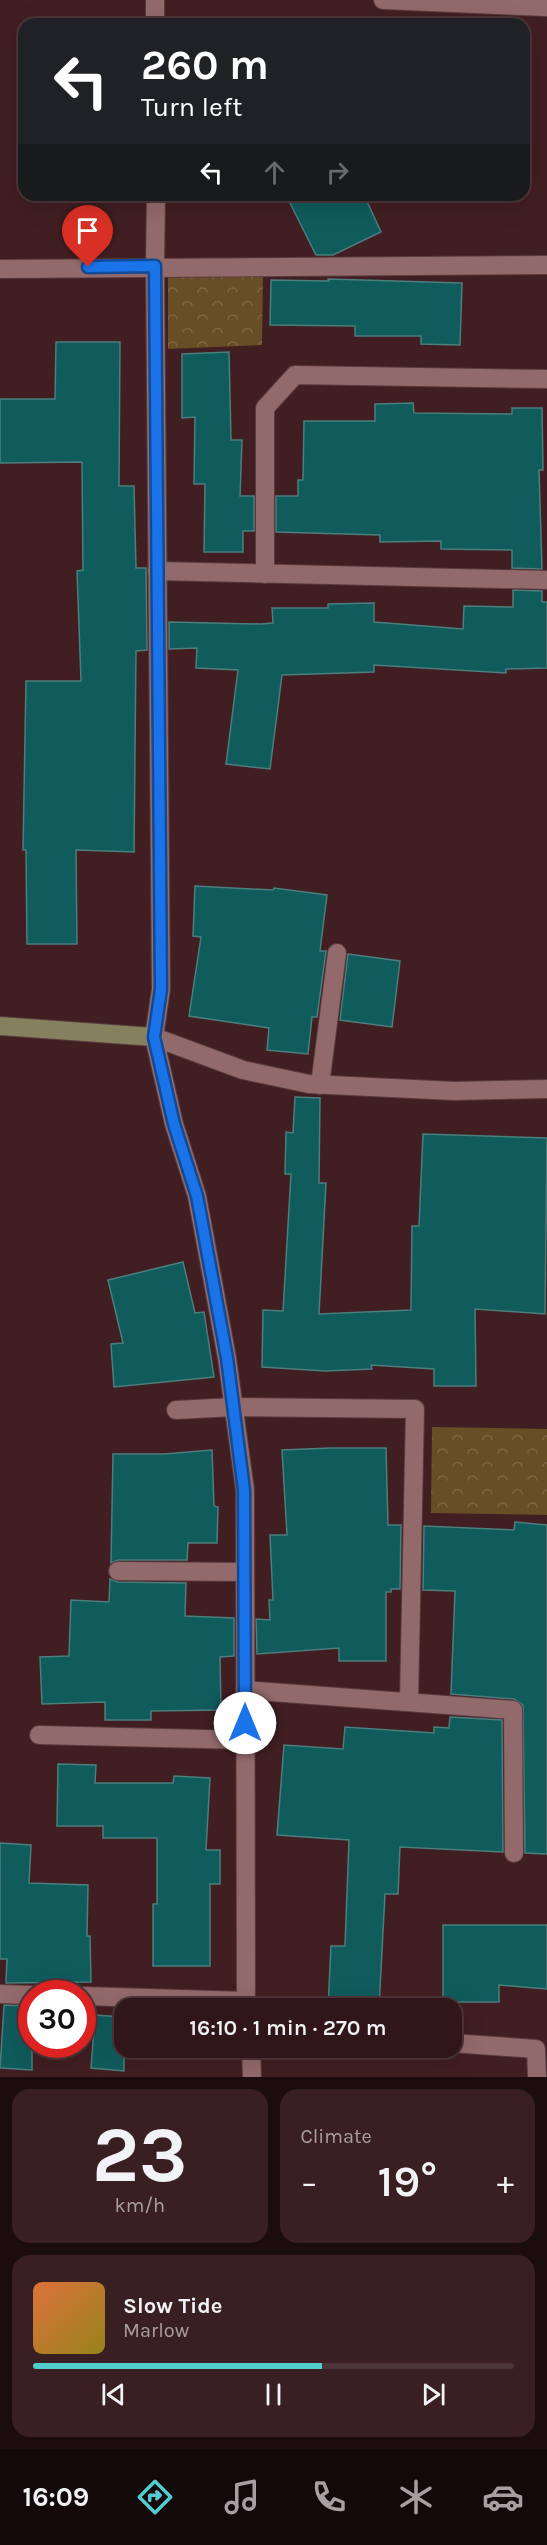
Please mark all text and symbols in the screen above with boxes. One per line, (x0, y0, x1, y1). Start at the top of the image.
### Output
text: 260 m (141, 40, 269, 90)
icon: left (42, 42, 120, 120)
text: Turn left (141, 91, 242, 123)
icon: left (195, 156, 228, 189)
icon: ahead (258, 156, 291, 189)
icon: right (321, 156, 354, 189)
pin (62, 205, 113, 267)
icon: arrive (71, 214, 104, 247)
position arrow (213, 1691, 277, 1755)
speed limit sign: 30 (18, 1980, 96, 2058)
text: 16:10 · 1 min · 270 m (189, 2015, 387, 2041)
text: 23 (92, 2109, 188, 2201)
text: Climate (301, 2125, 372, 2148)
text: 19° (377, 2155, 437, 2207)
text: − (301, 2163, 318, 2201)
text: + (497, 2163, 514, 2201)
text: km/h (114, 2194, 165, 2217)
text: Slow Tide (123, 2293, 223, 2319)
text: Marlow (123, 2319, 189, 2342)
icon: previous (97, 2378, 130, 2411)
icon: pause (257, 2378, 290, 2411)
icon: next (417, 2378, 450, 2411)
icon: directions (134, 2476, 176, 2518)
icon: music (221, 2476, 263, 2518)
icon: phone (308, 2476, 350, 2518)
icon: climate (395, 2476, 437, 2518)
icon: car (482, 2476, 524, 2518)
text: 16:09 (23, 2481, 89, 2513)

